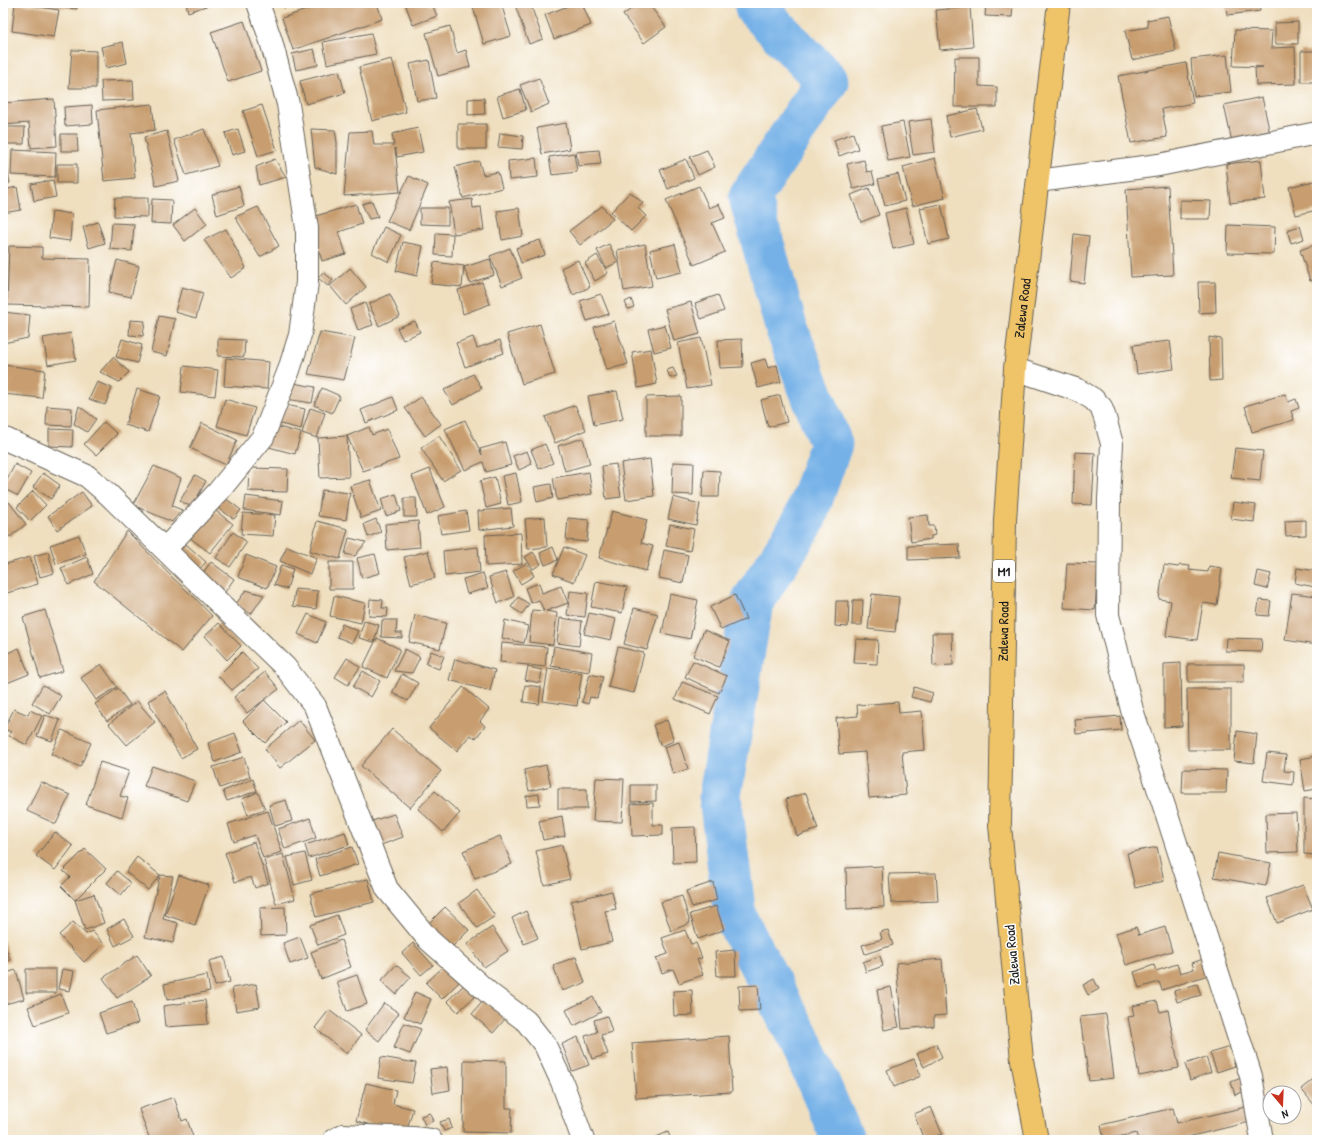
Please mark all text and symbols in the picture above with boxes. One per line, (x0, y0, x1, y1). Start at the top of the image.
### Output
street label: Zalewa Road (1009, 277, 1035, 339)
road number: M1 (993, 560, 1015, 582)
street label: Zalewa Road (993, 601, 1013, 662)
street label: Zalewa Road (999, 924, 1024, 986)
north arrow (1262, 1085, 1302, 1125)
text: N (1280, 1107, 1290, 1122)

